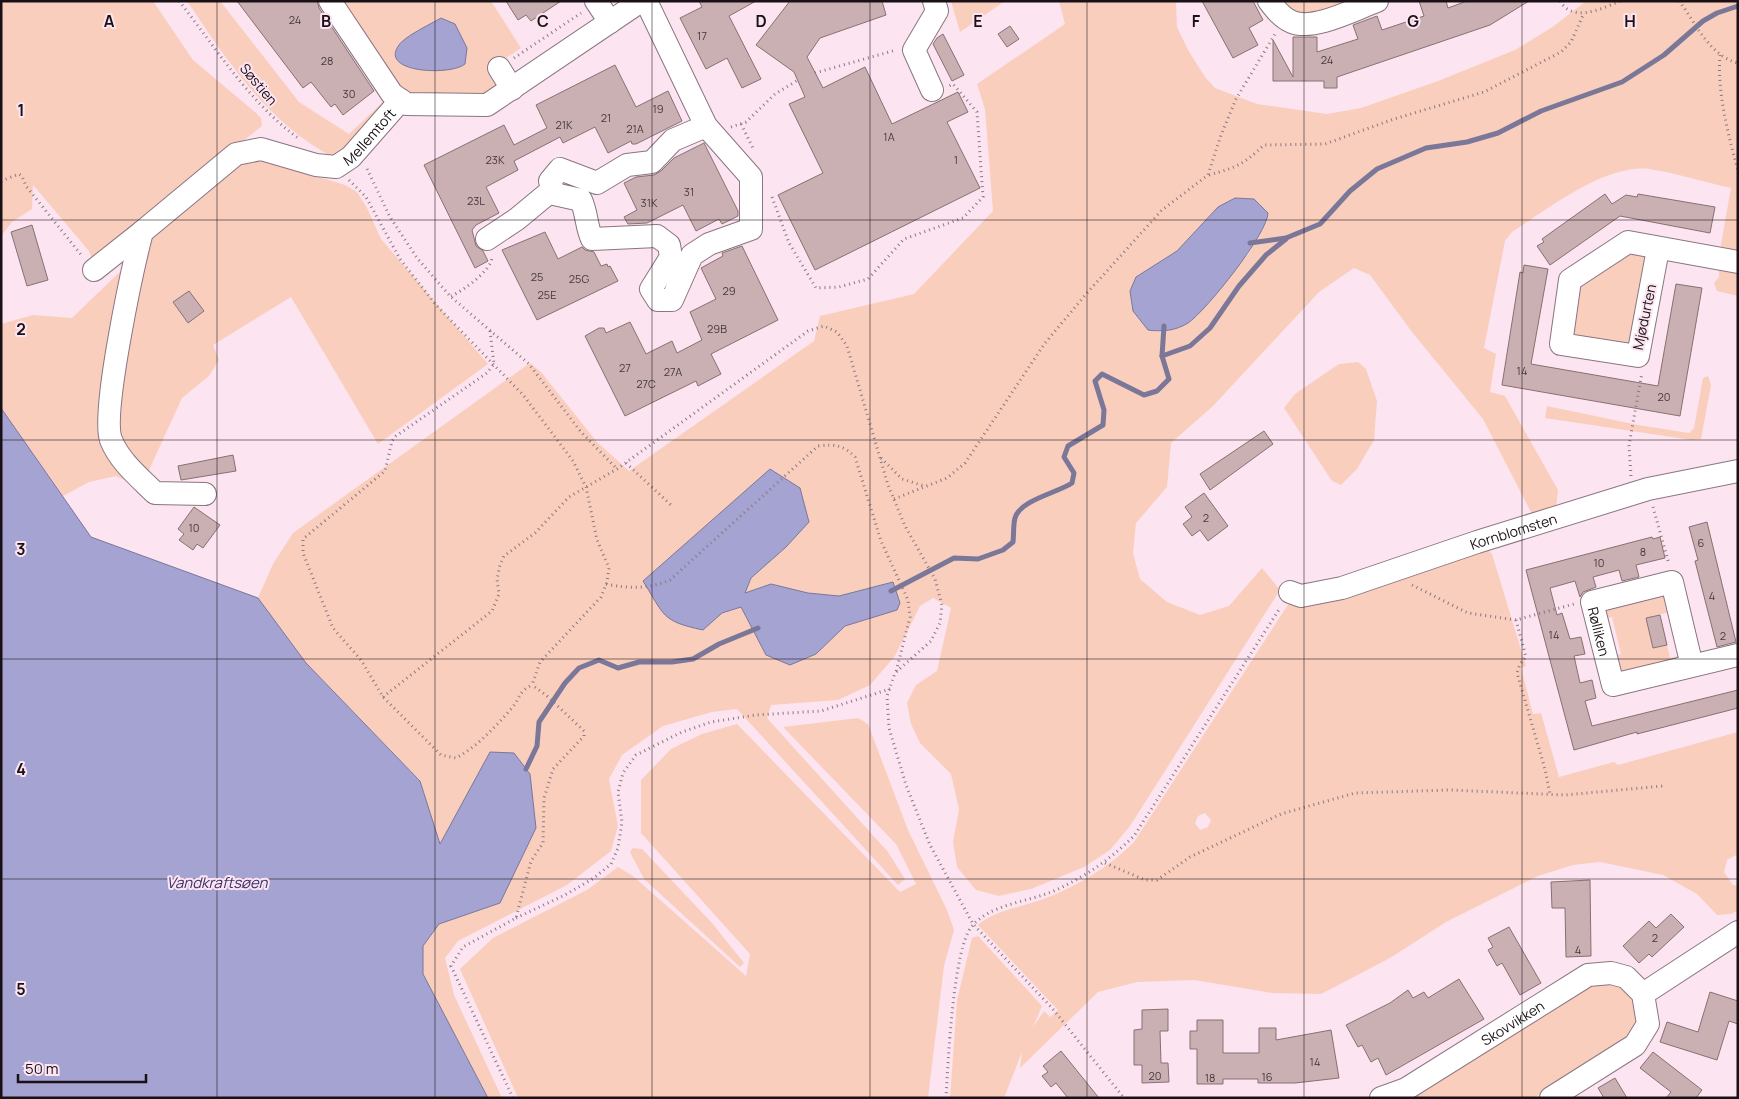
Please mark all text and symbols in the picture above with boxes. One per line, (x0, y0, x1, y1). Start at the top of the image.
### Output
text: A (104, 10, 115, 32)
text: B (321, 10, 331, 32)
text: C (537, 10, 549, 32)
text: D (755, 10, 767, 32)
text: E (973, 10, 983, 32)
text: F (1192, 10, 1201, 32)
text: G (1407, 10, 1419, 32)
text: H (1624, 10, 1636, 32)
house number: 24 (289, 12, 301, 27)
house number: 17 (697, 28, 707, 43)
house number: 24 (1321, 52, 1333, 67)
house number: 28 (321, 53, 333, 68)
street label: Søstien (236, 59, 282, 109)
house number: 30 (343, 86, 355, 101)
text: 1 (17, 99, 25, 121)
house number: 19 (652, 101, 664, 116)
street label: Mellemtoft (339, 103, 400, 169)
house number: 21 (601, 110, 611, 125)
house number: 21K (555, 117, 573, 132)
house number: 21A (626, 121, 644, 136)
house number: 1A (883, 129, 895, 144)
house number: 23K (486, 152, 505, 167)
house number: 1 (954, 152, 958, 167)
house number: 31 (684, 184, 694, 199)
house number: 23L (467, 193, 485, 208)
house number: 31K (641, 195, 658, 210)
house number: 25 (531, 269, 543, 284)
house number: 25G (569, 271, 589, 286)
street label: Mjødurten (1628, 282, 1660, 352)
house number: 29 (722, 283, 736, 298)
house number: 25E (538, 287, 556, 302)
text: 2 (16, 318, 26, 340)
house number: 29B (707, 321, 727, 336)
house number: 27 (619, 360, 631, 375)
house number: 14 (1517, 363, 1527, 378)
house number: 27A (664, 364, 682, 379)
house number: 27C (636, 376, 656, 391)
house number: 20 (1658, 389, 1670, 404)
street label: Kornblomsten (1467, 508, 1559, 553)
house number: 2 (1203, 510, 1209, 525)
house number: 10 (188, 520, 200, 535)
house number: 6 (1698, 535, 1705, 550)
text: 3 (16, 538, 26, 560)
house number: 8 (1640, 544, 1646, 559)
house number: 10 (1593, 555, 1605, 570)
house number: 4 (1709, 588, 1715, 603)
street label: Rølliken (1584, 605, 1615, 658)
house number: 14 (1549, 627, 1559, 642)
house number: 2 (1720, 628, 1726, 643)
text: 4 (16, 758, 26, 780)
water label: Vandkraftsøen (167, 872, 269, 893)
house number: 2 (1652, 930, 1658, 945)
house number: 4 (1575, 942, 1581, 957)
text: 5 (16, 978, 26, 1000)
street label: Skovvikken (1477, 996, 1547, 1049)
scale bar (18, 1052, 145, 1084)
house number: 14 (1310, 1054, 1320, 1069)
text: 50 m (25, 1058, 59, 1079)
house number: 20 (1149, 1068, 1161, 1083)
house number: 16 (1261, 1069, 1273, 1084)
house number: 18 (1205, 1070, 1215, 1085)

